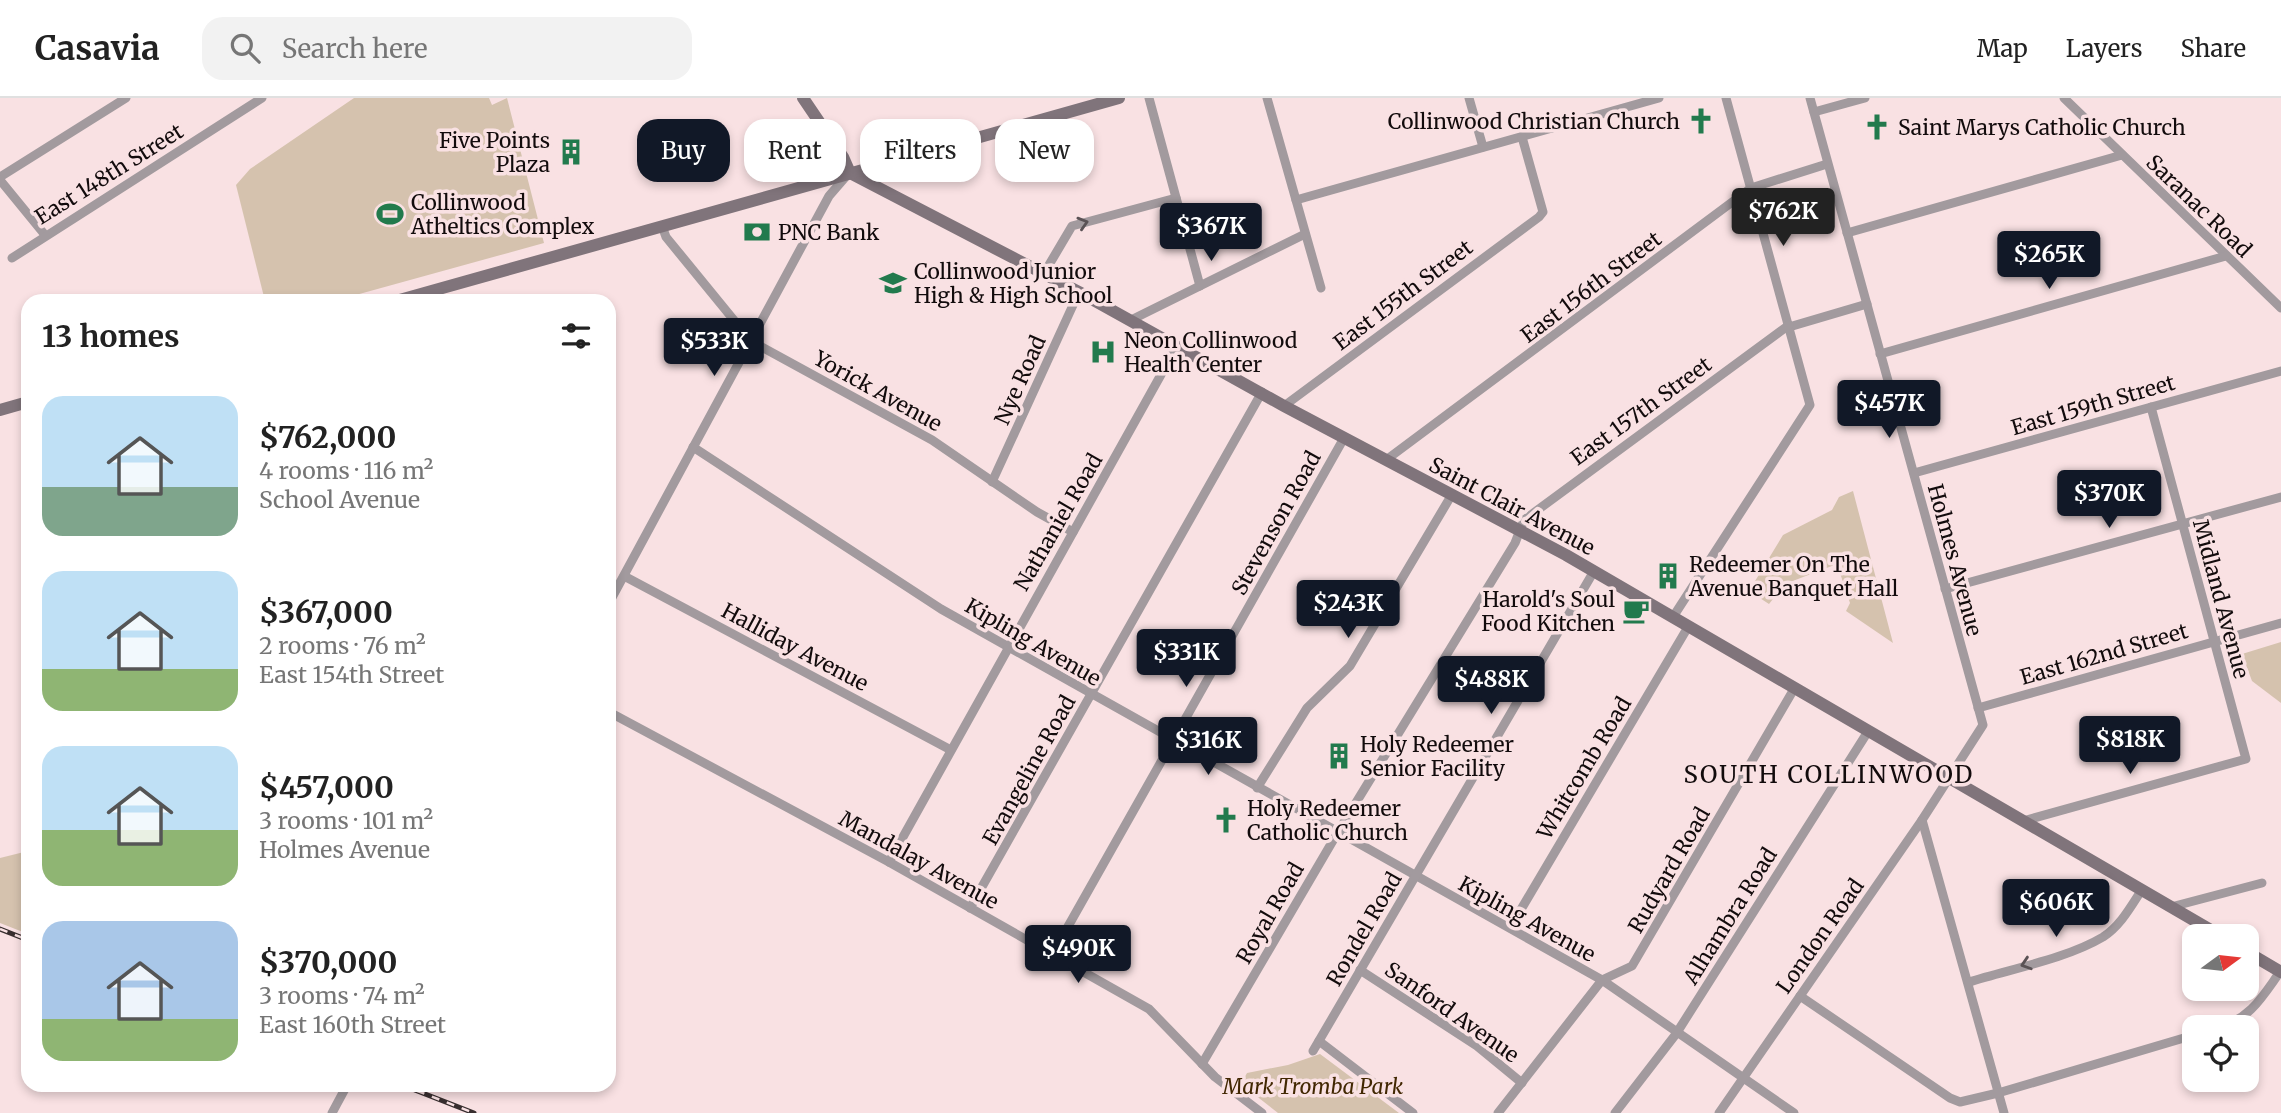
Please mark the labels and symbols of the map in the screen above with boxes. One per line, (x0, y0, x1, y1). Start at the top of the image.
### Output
church icon: Collinwood Christian Church (1686, 106, 1716, 136)
place label: Collinwood Christian Church (1388, 108, 1680, 135)
church icon: Saint Marys Catholic Church (1862, 112, 1892, 142)
place label: Saint Marys Catholic Church (1898, 114, 2186, 141)
street label: East 148th Street (30, 118, 188, 230)
place label: Five Points Plaza (439, 127, 550, 178)
building icon: Five Points Plaza (556, 137, 586, 167)
street label: Saranac Road (2141, 149, 2258, 263)
pin: $762K (1734, 188, 1832, 248)
place label: Collinwood Atheltics Complex (410, 189, 595, 240)
sports icon: Collinwood Atheltics Complex (375, 199, 405, 229)
pin: $367K (1162, 204, 1260, 263)
bank icon: PNC Bank (742, 217, 772, 247)
one-way arrow (1077, 217, 1089, 232)
place label: PNC Bank (778, 219, 880, 246)
street label: East 156th Street (1515, 225, 1667, 349)
pin: $265K (2000, 232, 2098, 291)
street label: East 155th Street (1328, 234, 1478, 356)
place label: Collinwood Junior High & High School (914, 258, 1113, 309)
school or university icon: Collinwood Junior High & High School (878, 268, 908, 298)
pin: $533K (665, 318, 763, 378)
place label: Neon Collinwood Health Center (1124, 327, 1298, 378)
street label: Nye Road (988, 331, 1052, 429)
hospital icon: Neon Collinwood Health Center (1088, 337, 1118, 367)
street label: Yorick Avenue (808, 344, 947, 437)
street label: East 157th Street (1565, 351, 1717, 471)
street label: East 159th Street (2008, 369, 2178, 441)
pin: $457K (1840, 380, 1938, 440)
street label: Stevenson Road (1225, 446, 1327, 600)
street label: Nathaniel Road (1008, 448, 1108, 596)
street label: Saint Clair Avenue (1424, 451, 1600, 561)
pin: $370K (2060, 470, 2158, 530)
street label: Holmes Avenue (1922, 481, 1988, 639)
street label: Midland Avenue (2187, 517, 2255, 681)
place label: Redeemer On The Avenue Banquet Hall (1688, 551, 1899, 602)
building icon: Redeemer On The Avenue Banquet Hall (1653, 561, 1683, 591)
pin: $243K (1299, 580, 1397, 640)
place label: Harold's Soul Food Kitchen (1481, 586, 1615, 637)
street label: Kipling Avenue (960, 592, 1106, 692)
cafe icon: Harold's Soul Food Kitchen (1621, 596, 1651, 626)
street label: Halliday Avenue (717, 597, 873, 697)
street label: East 162nd Street (2017, 617, 2191, 691)
pin: $331K (1137, 630, 1235, 689)
pin: $488K (1442, 656, 1540, 716)
street label: Evangeline Road (977, 690, 1081, 850)
street label: Whitcomb Road (1530, 692, 1637, 845)
pin: $818K (2081, 716, 2179, 776)
pin: $316K (1159, 718, 1257, 777)
place label: Holy Redeemer Senior Facility (1360, 731, 1514, 782)
building icon: Holy Redeemer Senior Facility (1324, 741, 1354, 771)
district label: SOUTH COLLINWOOD (1684, 759, 1974, 790)
place label: Holy Redeemer Catholic Church (1247, 795, 1408, 846)
street label: Rudyard Road (1622, 802, 1716, 938)
street label: Mandalay Avenue (834, 805, 1004, 915)
church icon: Holy Redeemer Catholic Church (1211, 805, 1241, 835)
street label: Alhambra Road (1677, 842, 1783, 990)
street label: Royal Road (1230, 857, 1310, 968)
street label: Rondel Road (1321, 867, 1408, 991)
street label: Kipling Avenue (1454, 870, 1600, 968)
street label: London Road (1770, 873, 1870, 999)
pin: $606K (2007, 880, 2105, 939)
north arrow (2182, 924, 2259, 1001)
pin: $490K (1029, 926, 1127, 985)
street label: Sanford Avenue (1380, 956, 1524, 1068)
one-way arrow (2020, 956, 2033, 970)
park label: Mark Tromba Park (1222, 1073, 1404, 1100)

